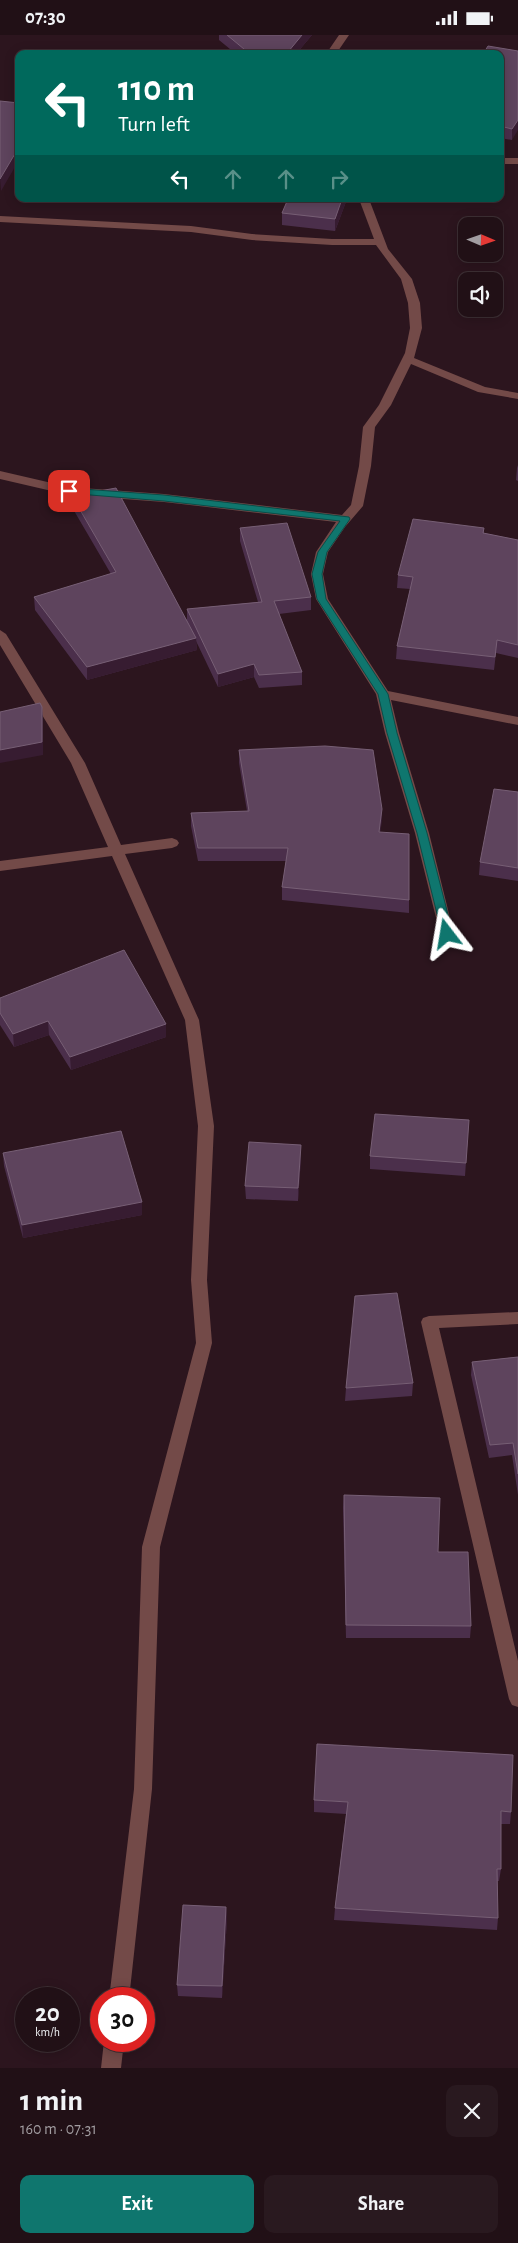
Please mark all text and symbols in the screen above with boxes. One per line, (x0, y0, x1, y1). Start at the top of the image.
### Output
text: 07:30 (25, 8, 66, 27)
icon: left (35, 70, 100, 135)
text: 110 m (118, 72, 195, 107)
text: Turn left (118, 113, 190, 135)
icon: left (166, 165, 194, 193)
icon: ahead (219, 165, 247, 193)
icon: ahead (272, 165, 300, 193)
icon: right (325, 165, 353, 193)
north arrow (458, 217, 502, 263)
map controls (458, 217, 503, 317)
button: sound (458, 272, 503, 317)
pin (48, 470, 90, 512)
icon: arrive (55, 477, 83, 505)
position arrow (420, 907, 472, 959)
speed limit sign: 30 (90, 1987, 155, 2052)
text: 20 (35, 2001, 60, 2026)
text: km/h (35, 2026, 60, 2038)
button: close (446, 2085, 498, 2137)
text: 1 min (20, 2086, 83, 2116)
text: 160 m · 07:31 (20, 2121, 97, 2137)
button: Exit (20, 2175, 254, 2233)
button: Share (264, 2175, 498, 2233)

